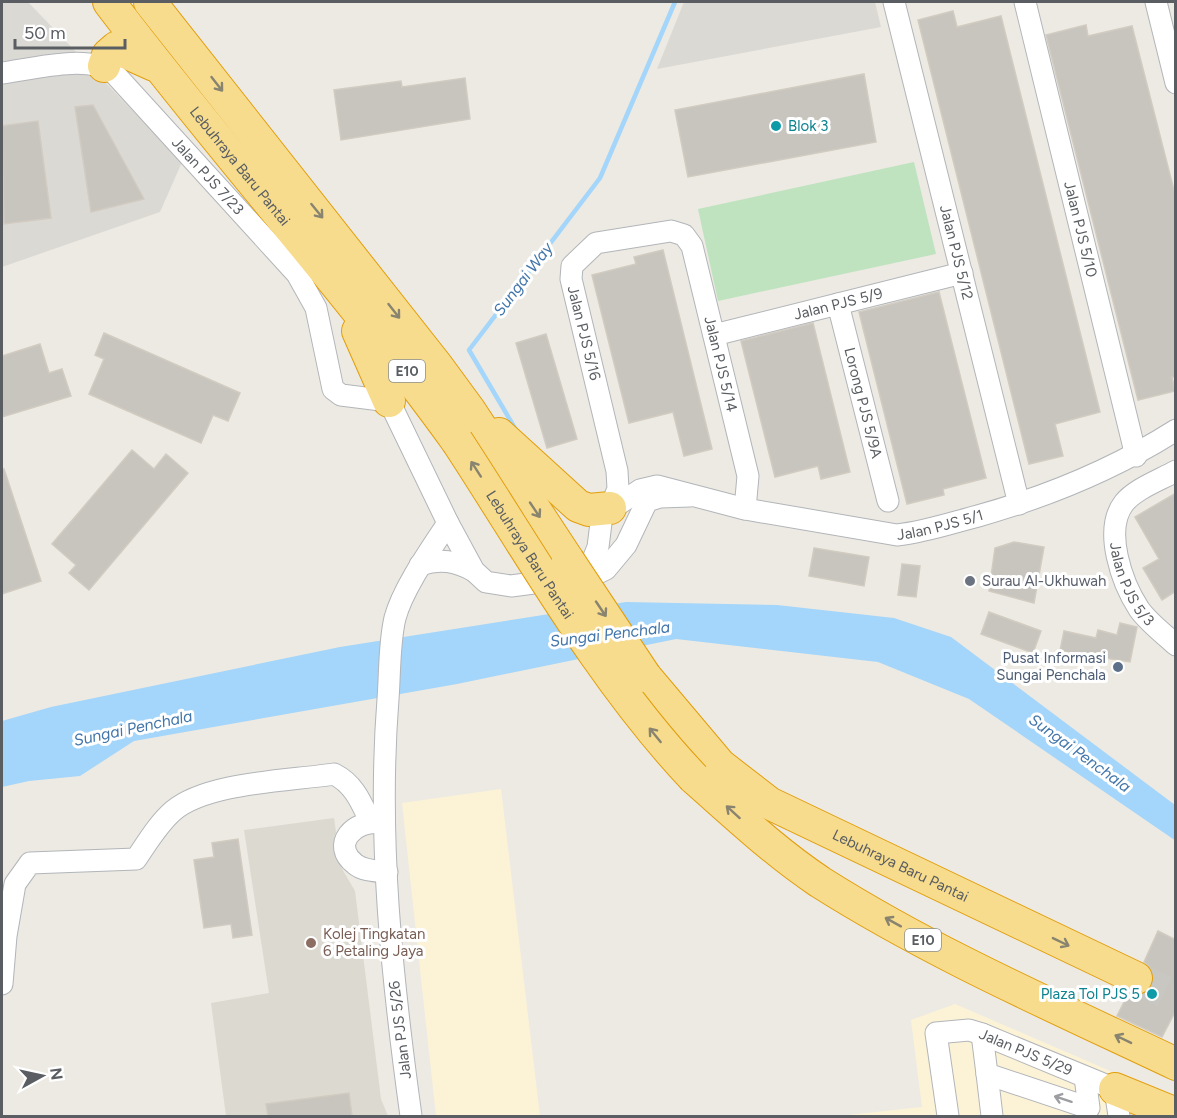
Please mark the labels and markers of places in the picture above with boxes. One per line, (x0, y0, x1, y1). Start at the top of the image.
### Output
place label: Blok 3 (788, 117, 828, 135)
marker: Blok 3 (769, 119, 783, 133)
place label: Surau Al-Ukhuwah (982, 572, 1106, 590)
marker: Surau Al-Ukhuwah (963, 574, 977, 588)
place label: Pusat Informasi Sungai Penchala (996, 649, 1106, 684)
marker: Pusat Informasi Sungai Penchala (1111, 660, 1125, 674)
place label: Kolej Tingkatan 6 Petaling Jaya (323, 925, 425, 960)
marker: Kolej Tingkatan 6 Petaling Jaya (304, 936, 318, 950)
place label: Plaza Tol PJS 5 (1041, 985, 1140, 1003)
marker: Plaza Tol PJS 5 (1145, 987, 1159, 1001)

